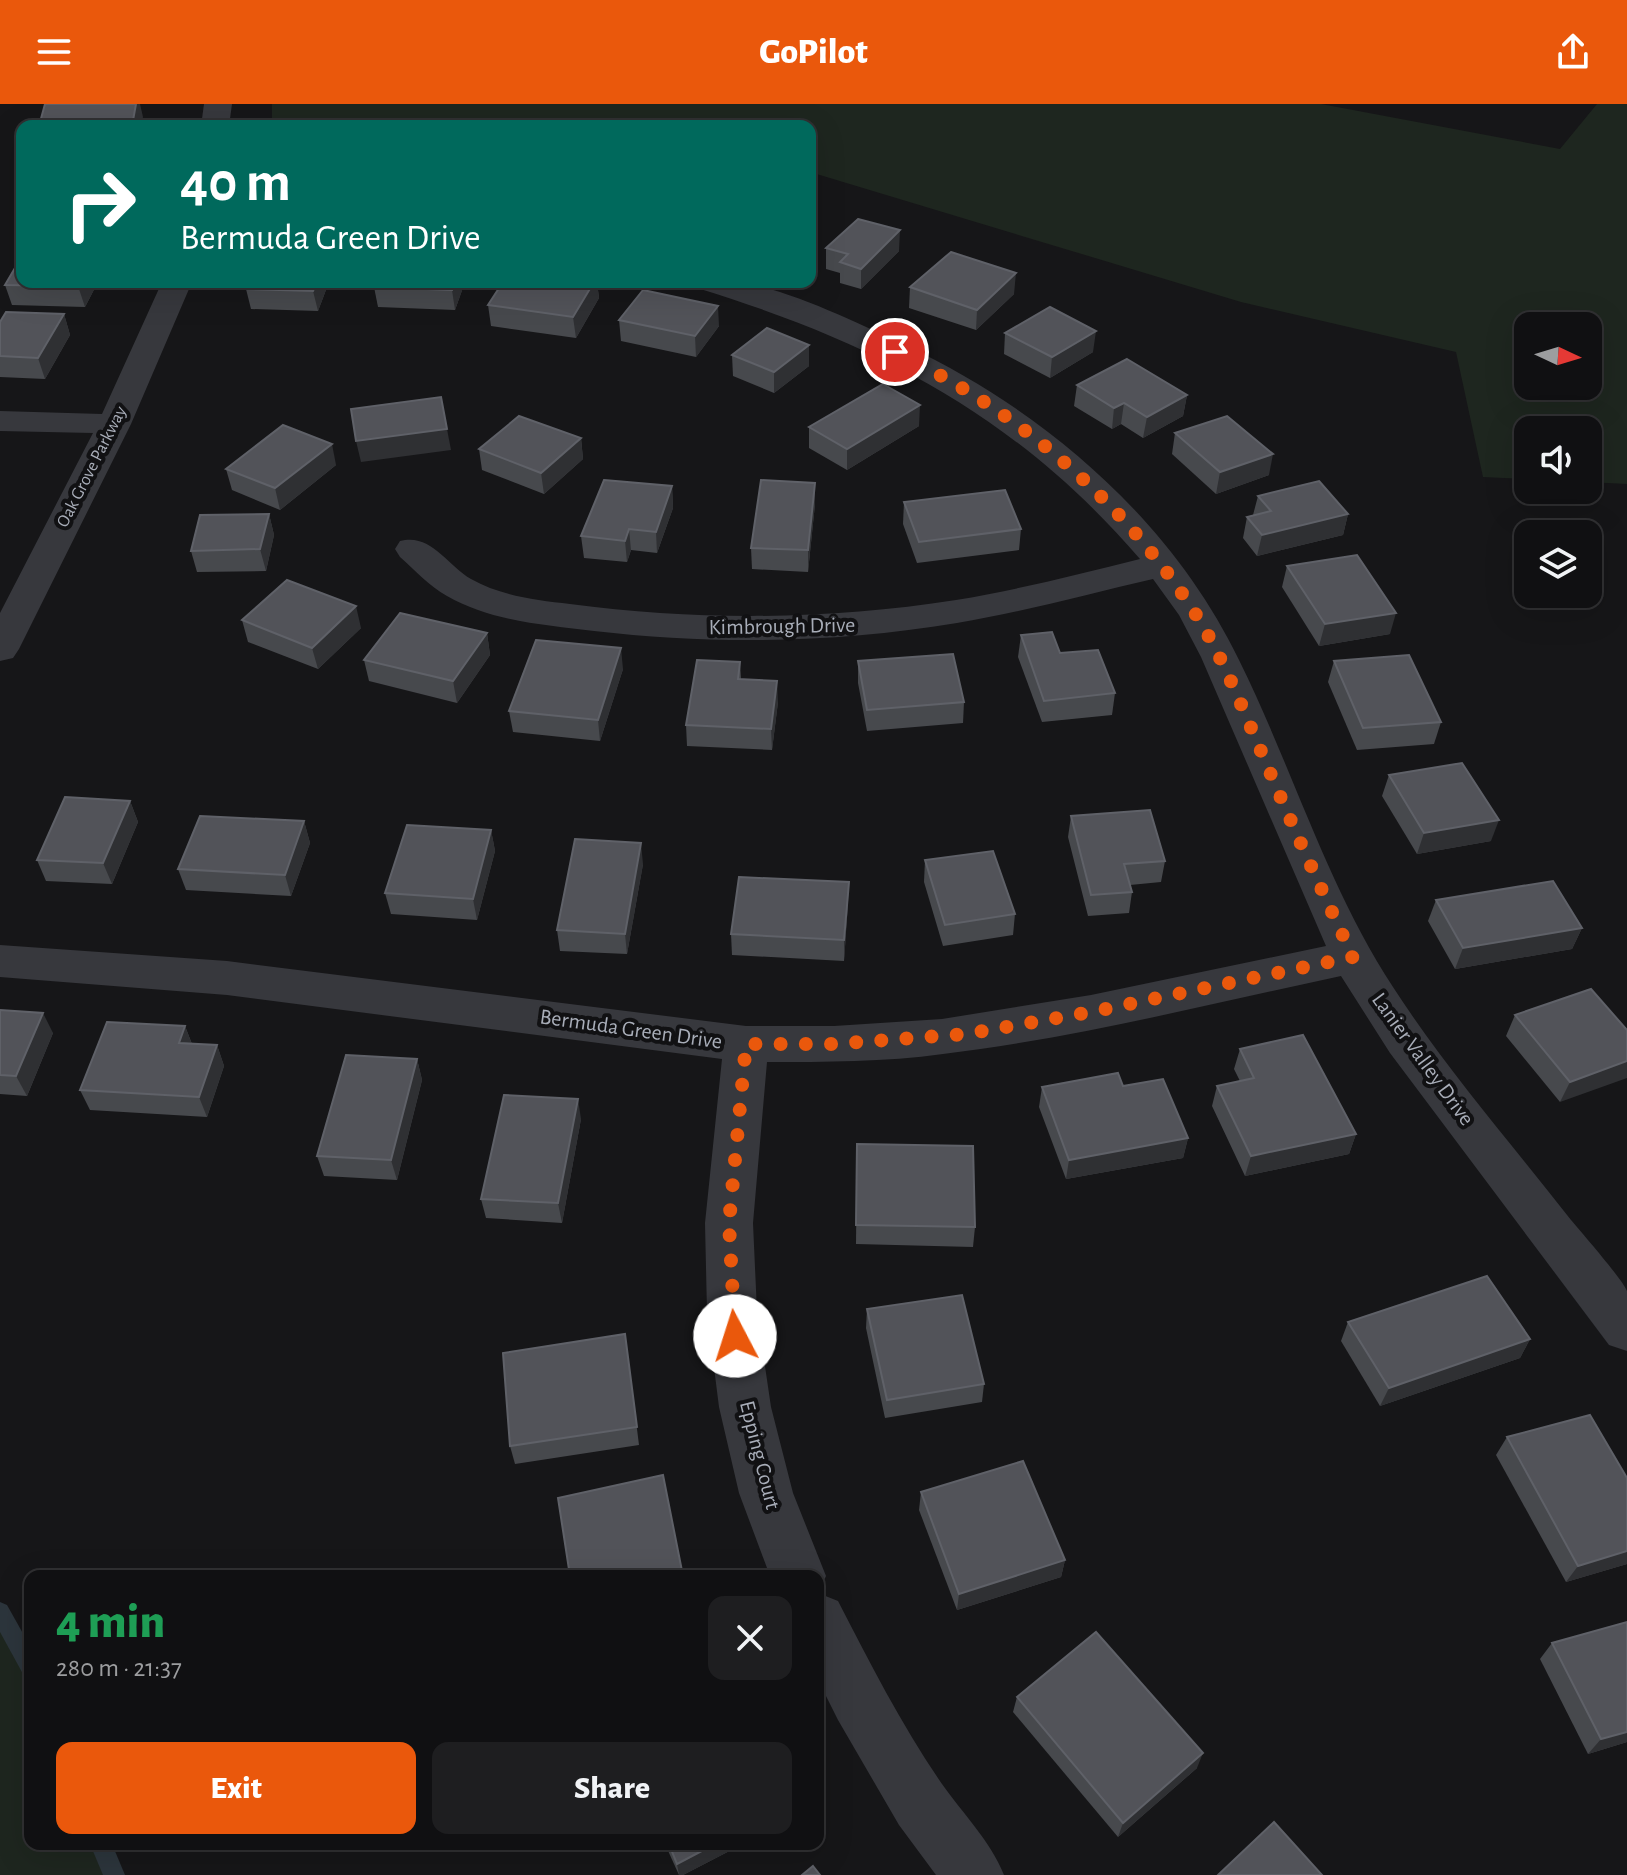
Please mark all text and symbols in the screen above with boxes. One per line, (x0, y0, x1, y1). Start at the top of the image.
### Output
icon: menu (32, 30, 76, 74)
icon: share (1551, 30, 1595, 74)
text: GoPilot (759, 34, 868, 70)
icon: right (48, 152, 152, 256)
text: 40 m (180, 155, 291, 211)
text: Bermuda Green Drive (180, 220, 481, 256)
north arrow (1514, 312, 1602, 400)
map controls (1514, 312, 1602, 608)
pin (861, 318, 929, 386)
icon: arrive (873, 330, 917, 374)
street label: Oak Grove Parkway (54, 403, 130, 530)
button: sound (1514, 416, 1602, 504)
button: layers (1514, 520, 1602, 608)
street label: Kimbrough Drive (708, 614, 856, 638)
street label: Lanier Valley Drive (1368, 989, 1478, 1129)
street label: Bermuda Green Drive (539, 1005, 723, 1053)
position arrow (693, 1294, 777, 1378)
street label: Epping Court (736, 1399, 784, 1511)
button: close (708, 1596, 792, 1680)
text: 4 min (56, 1599, 165, 1647)
text: 280 m · 21:37 (56, 1655, 182, 1681)
button: Exit (56, 1742, 416, 1834)
button: Share (432, 1742, 792, 1834)

